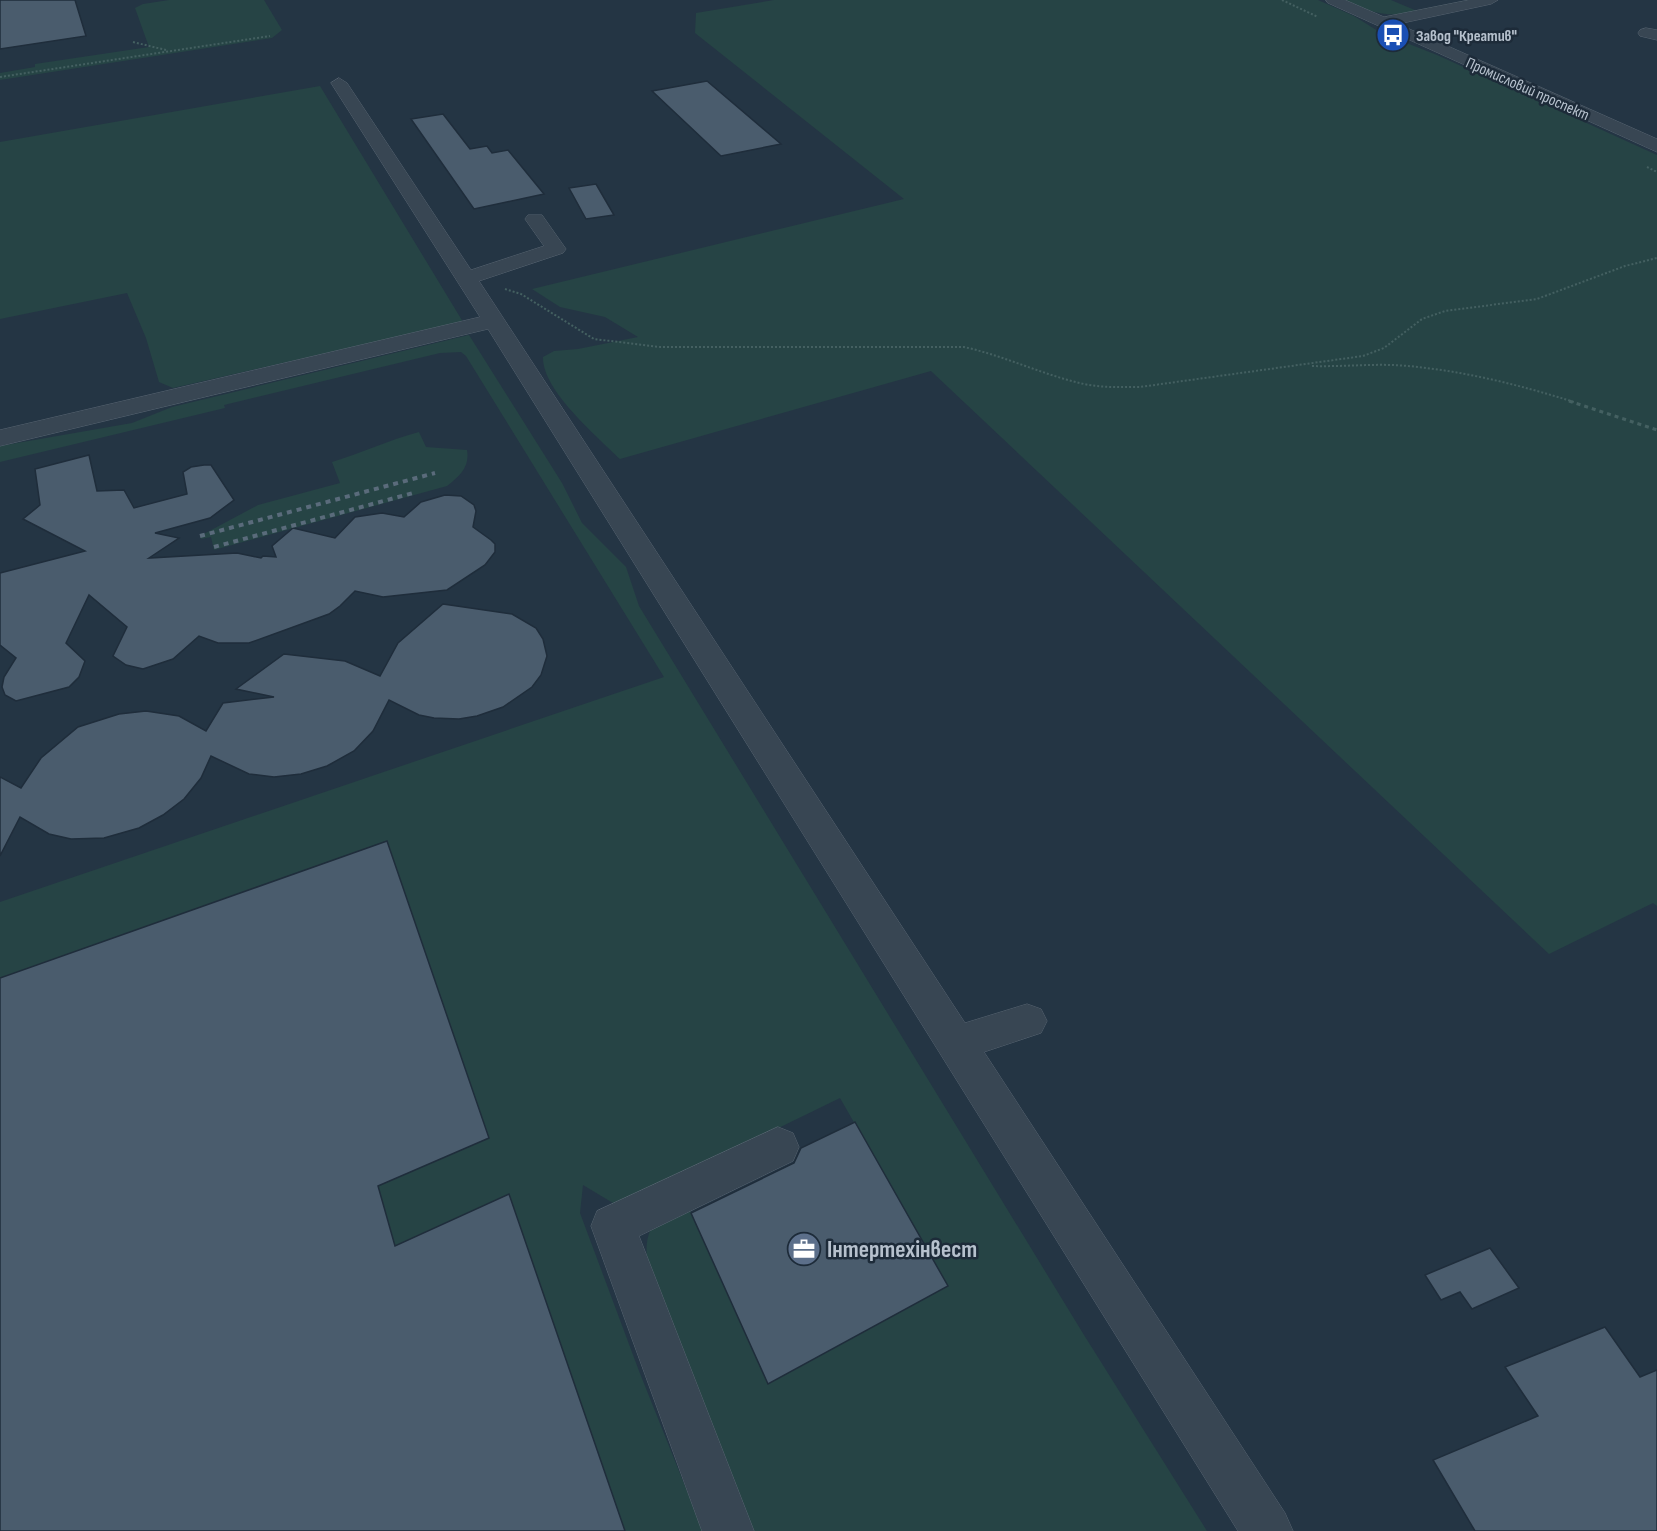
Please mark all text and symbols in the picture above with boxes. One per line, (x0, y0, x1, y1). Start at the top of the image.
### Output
bus stop icon: Завод "Креатив" (1375, 17, 1411, 53)
place label: Завод "Креатив" (1416, 27, 1517, 46)
street label: Промисловий проспект (1463, 54, 1592, 125)
office icon: Інтертехінвест (786, 1231, 822, 1267)
place label: Інтертехінвест (827, 1235, 977, 1264)

